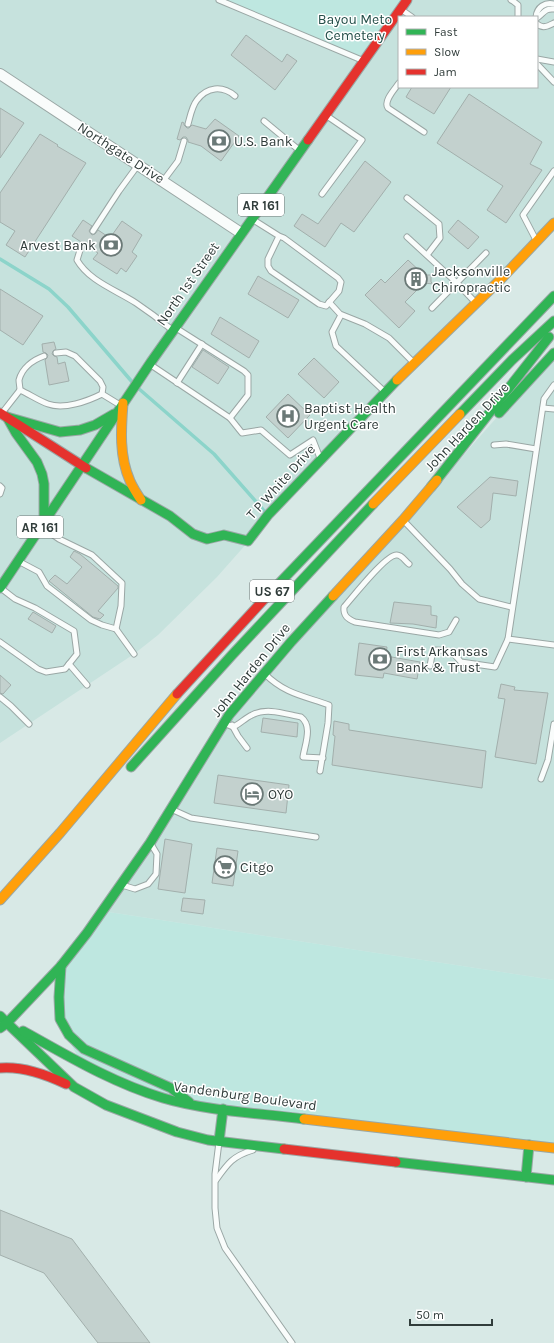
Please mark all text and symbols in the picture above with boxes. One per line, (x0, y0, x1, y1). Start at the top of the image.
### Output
park label: Bayou Meto Cemetery (318, 11, 392, 44)
legend (398, 16, 538, 88)
text: Fast (434, 25, 458, 39)
text: Slow (434, 45, 460, 59)
text: Jam (434, 65, 457, 79)
street label: Northgate Drive (74, 119, 168, 187)
bank icon: U.S. Bank (206, 128, 232, 154)
place label: U.S. Bank (234, 133, 293, 150)
road number: AR 161 (238, 194, 284, 216)
bank icon: Arvest Bank (98, 232, 124, 258)
place label: Arvest Bank (20, 237, 96, 254)
street label: North 1st Street (153, 239, 223, 329)
place label: Jacksonville Chiropractic (432, 263, 511, 296)
building icon: Jacksonville Chiropractic (403, 266, 429, 292)
street label: John Harden Drive (421, 379, 513, 475)
place label: Baptist Health Urgent Care (304, 400, 396, 433)
hospital icon: Baptist Health Urgent Care (275, 403, 301, 429)
street label: T P White Drive (243, 441, 319, 523)
road number: AR 161 (17, 516, 63, 538)
road number: US 67 (250, 580, 294, 602)
street label: John Harden Drive (208, 620, 294, 720)
place label: First Arkansas Bank & Trust (396, 643, 488, 676)
bank icon: First Arkansas Bank & Trust (367, 646, 393, 672)
hotel icon: OYO (239, 781, 265, 807)
place label: OYO (268, 786, 293, 803)
supermarket icon: Citgo (212, 854, 238, 880)
place label: Citgo (240, 859, 274, 876)
street label: Vandenburg Boulevard (172, 1078, 318, 1114)
scale bar (410, 1301, 492, 1327)
text: 50 m (416, 1308, 444, 1322)

